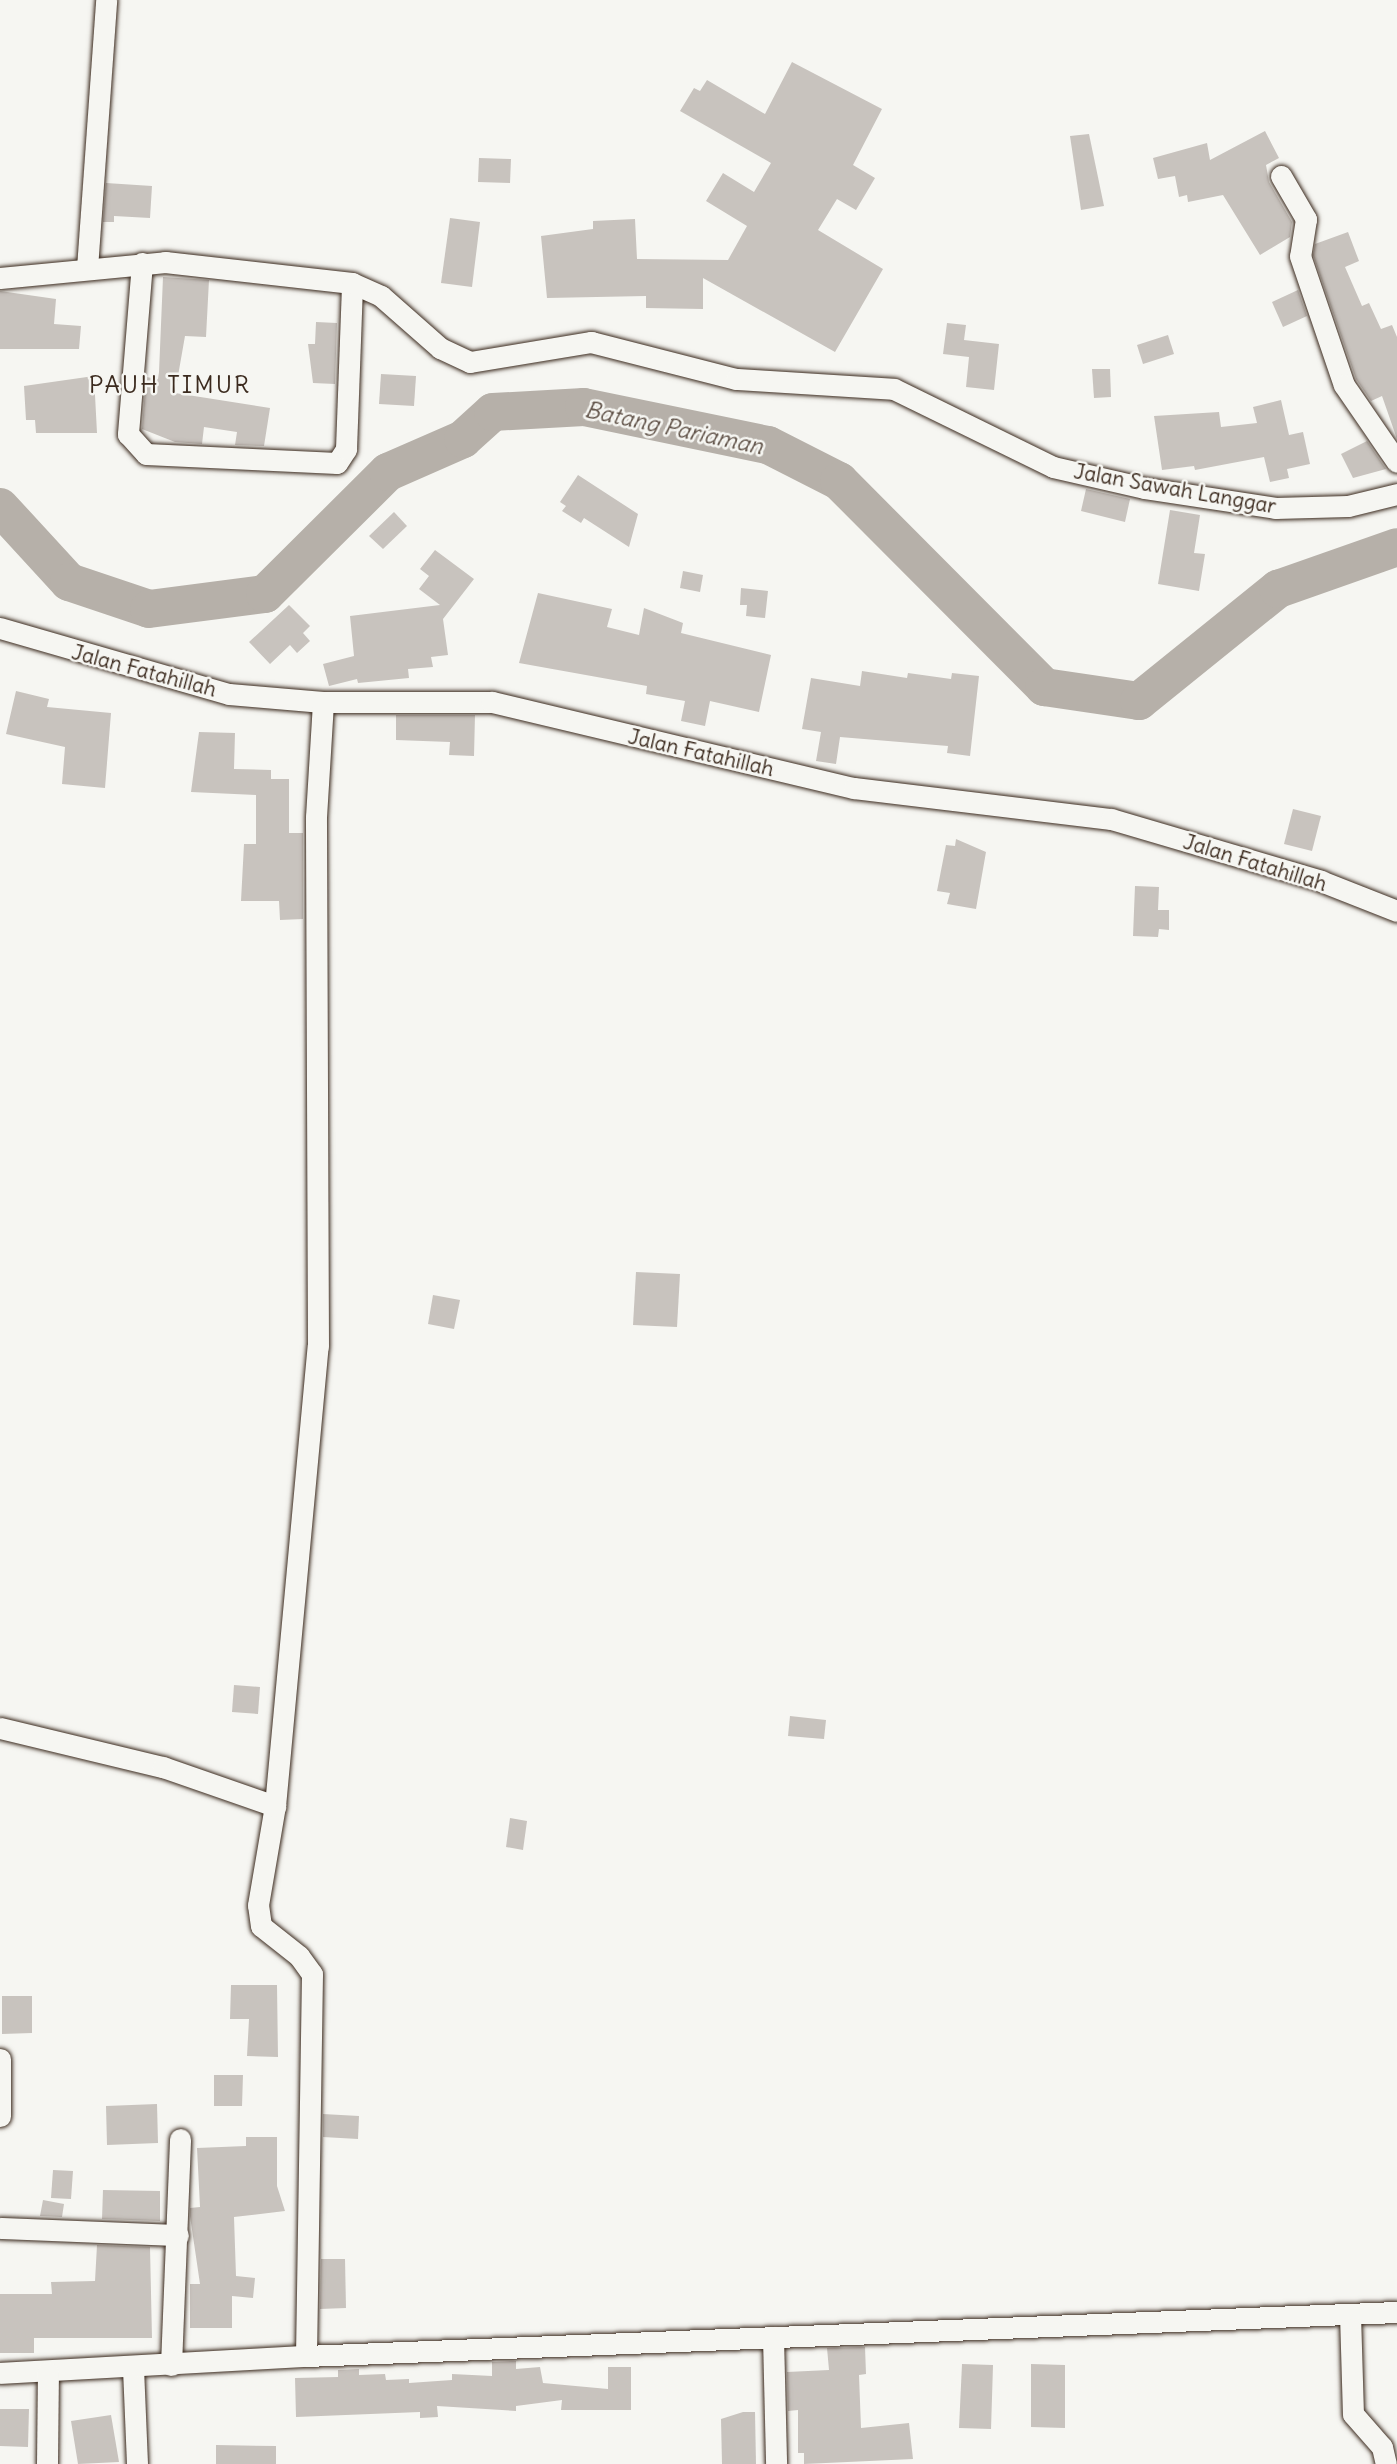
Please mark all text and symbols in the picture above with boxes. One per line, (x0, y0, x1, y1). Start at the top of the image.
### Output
district label: PAUH TIMUR (90, 371, 250, 399)
water label: Batang Pariaman (582, 396, 766, 460)
street label: Jalan Sawah Langgar (1072, 459, 1278, 519)
street label: Jalan Fatahillah (69, 640, 219, 702)
street label: Jalan Fatahillah (626, 724, 776, 782)
street label: Jalan Fatahillah (1180, 829, 1330, 897)

